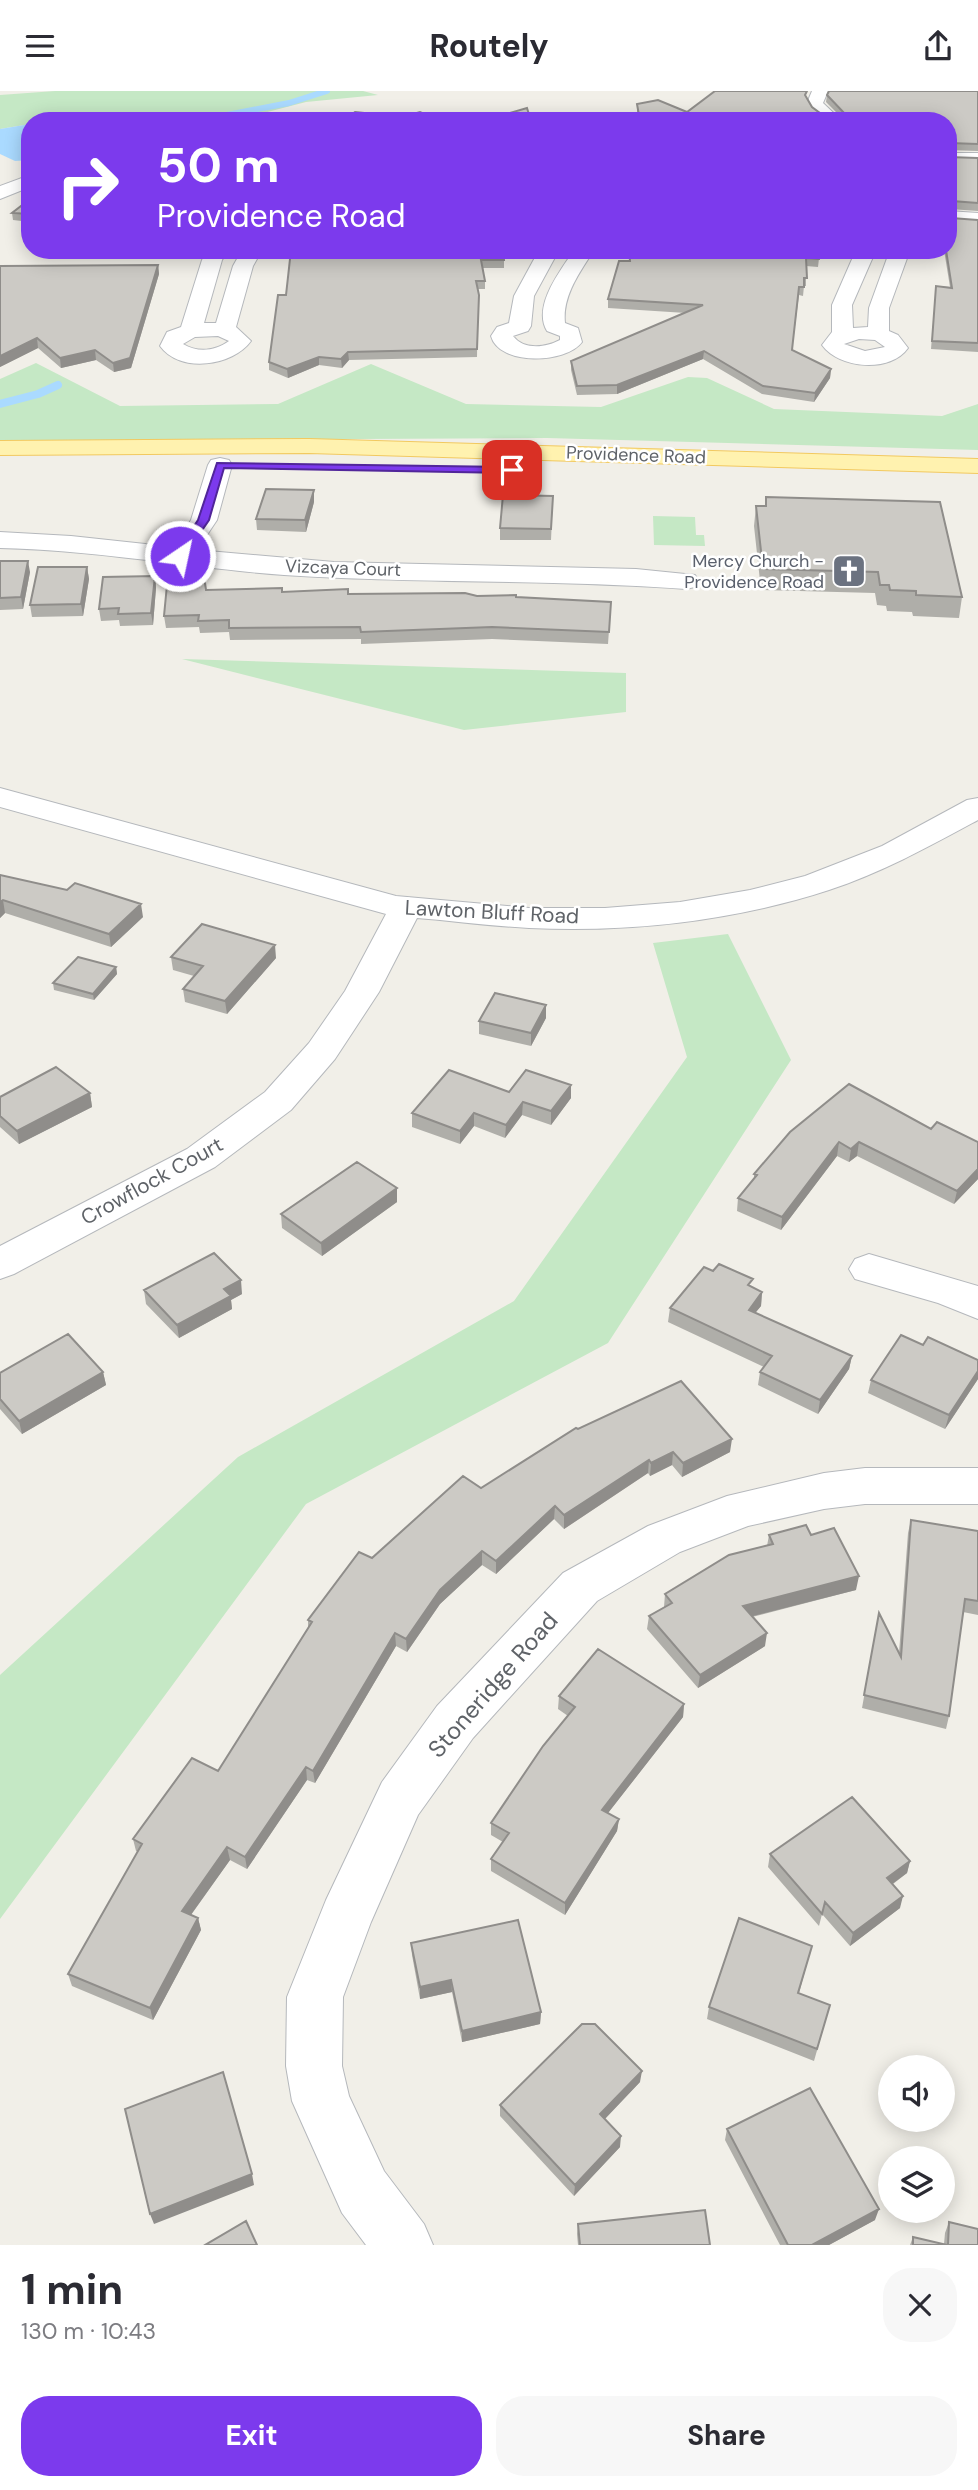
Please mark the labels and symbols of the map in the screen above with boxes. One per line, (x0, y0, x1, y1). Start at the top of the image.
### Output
pin (482, 440, 542, 500)
street label: Providence Road (566, 441, 706, 469)
position arrow (143, 519, 217, 593)
place label: Mercy Church - Providence Road (684, 549, 824, 594)
church icon: Mercy Church - Providence Road (830, 552, 868, 590)
street label: Vizcaya Court (285, 554, 401, 582)
street label: Lawton Bluff Road (404, 893, 580, 931)
street label: Crowflock Court (76, 1130, 228, 1232)
street label: Stoneridge Road (421, 1605, 564, 1764)

